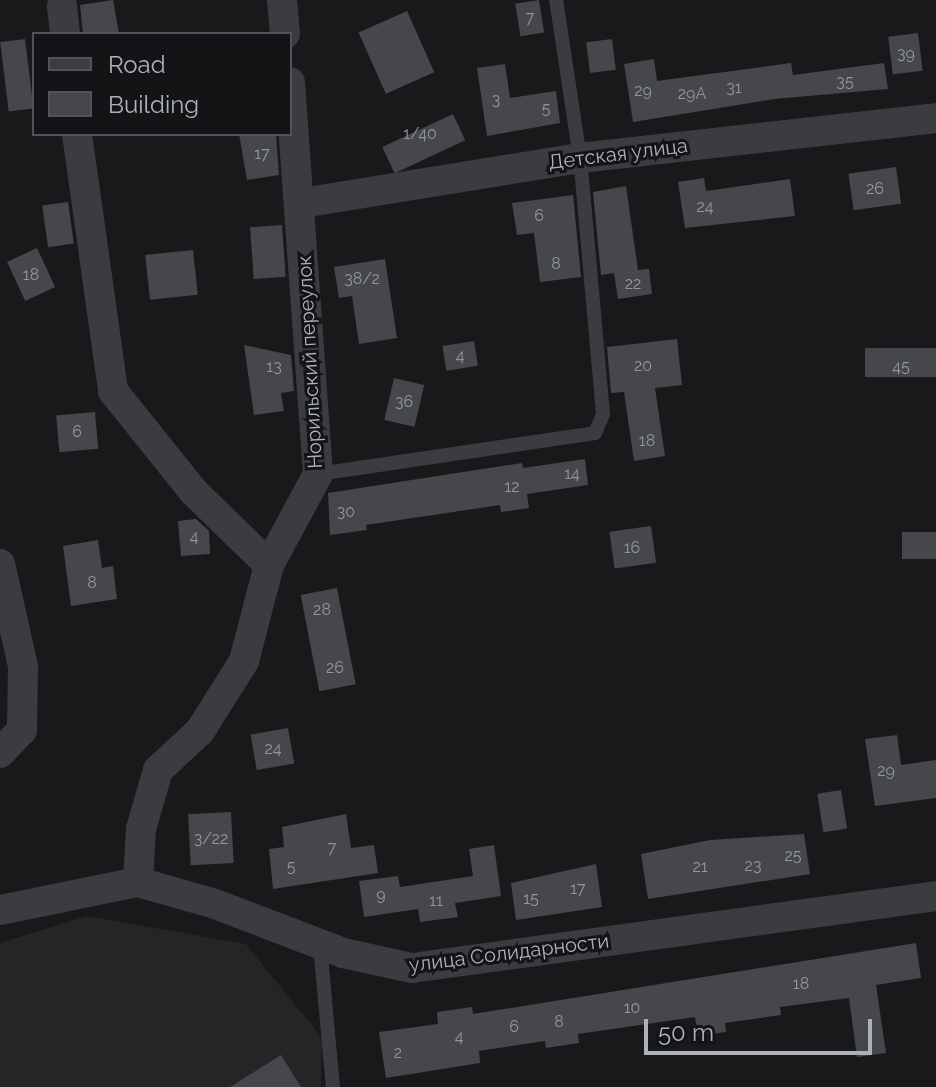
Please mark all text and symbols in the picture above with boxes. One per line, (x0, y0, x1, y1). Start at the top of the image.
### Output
house number: 7 (526, 8, 534, 28)
legend (32, 32, 292, 136)
house number: 39 (897, 44, 915, 64)
text: Road (108, 50, 166, 79)
house number: 35 (836, 72, 854, 92)
house number: 31 (726, 78, 742, 98)
house number: 29 (634, 81, 652, 101)
house number: 29А (678, 84, 706, 104)
text: Building (108, 90, 199, 119)
house number: 3 (492, 90, 500, 110)
house number: 5 (542, 99, 550, 119)
house number: 1/40 (403, 124, 437, 144)
street label: Детская улица (547, 134, 689, 174)
house number: 17 (254, 144, 270, 164)
house number: 26 (866, 179, 884, 199)
house number: 24 (696, 197, 714, 217)
house number: 6 (534, 206, 544, 226)
house number: 8 (551, 254, 561, 274)
street label: Норильский переулок (292, 255, 328, 469)
house number: 18 (23, 265, 39, 285)
house number: 38/2 (344, 269, 380, 289)
house number: 22 (625, 274, 641, 294)
house number: 4 (456, 346, 464, 366)
house number: 20 (634, 356, 652, 376)
house number: 13 (266, 357, 282, 377)
house number: 45 (892, 357, 910, 377)
house number: 36 (395, 392, 413, 412)
house number: 6 (72, 422, 82, 442)
house number: 18 (639, 431, 655, 451)
house number: 14 (564, 464, 580, 484)
house number: 12 (504, 477, 520, 497)
house number: 30 (337, 502, 355, 522)
house number: 4 (190, 527, 198, 547)
house number: 16 (624, 538, 640, 558)
house number: 8 (87, 573, 97, 593)
house number: 28 (313, 600, 331, 620)
house number: 26 (326, 658, 344, 678)
house number: 24 (264, 739, 282, 759)
house number: 29 (877, 761, 895, 781)
house number: 3/22 (194, 829, 228, 849)
house number: 7 (328, 838, 336, 858)
house number: 25 (784, 846, 802, 866)
house number: 23 (745, 856, 761, 876)
house number: 5 (287, 857, 295, 877)
house number: 21 (692, 857, 708, 877)
house number: 17 (570, 879, 586, 899)
house number: 9 (376, 885, 386, 905)
house number: 15 (523, 889, 539, 909)
house number: 11 (429, 891, 443, 911)
street label: улица Солидарности (408, 929, 610, 977)
house number: 18 (793, 974, 809, 994)
house number: 10 (624, 998, 640, 1018)
scale bar (648, 1003, 876, 1053)
house number: 8 (554, 1012, 564, 1032)
house number: 6 (509, 1017, 519, 1037)
text: 50 m (658, 1018, 714, 1047)
house number: 4 (455, 1027, 463, 1047)
house number: 2 (394, 1043, 402, 1063)

